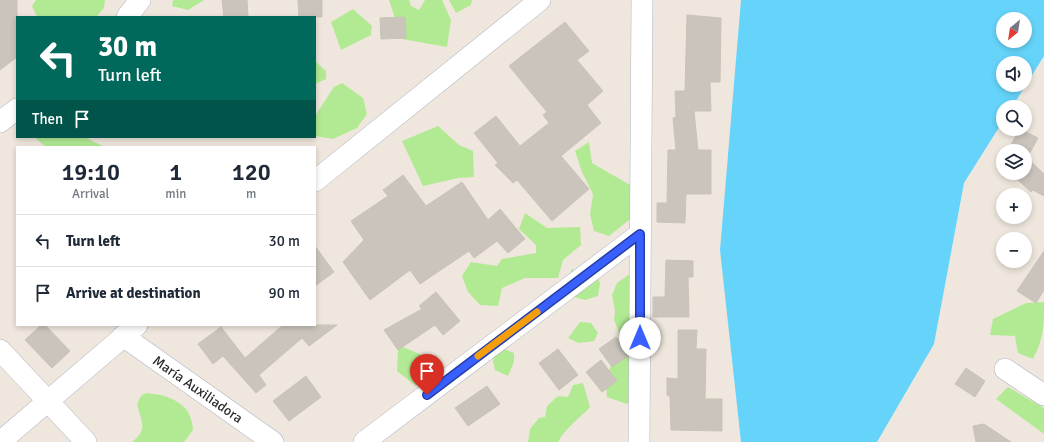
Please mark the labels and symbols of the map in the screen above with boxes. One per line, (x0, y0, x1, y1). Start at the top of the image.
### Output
north arrow (996, 12, 1032, 48)
position arrow (619, 317, 661, 359)
street label: María Auxiliadora (149, 352, 246, 427)
pin (410, 354, 444, 395)

